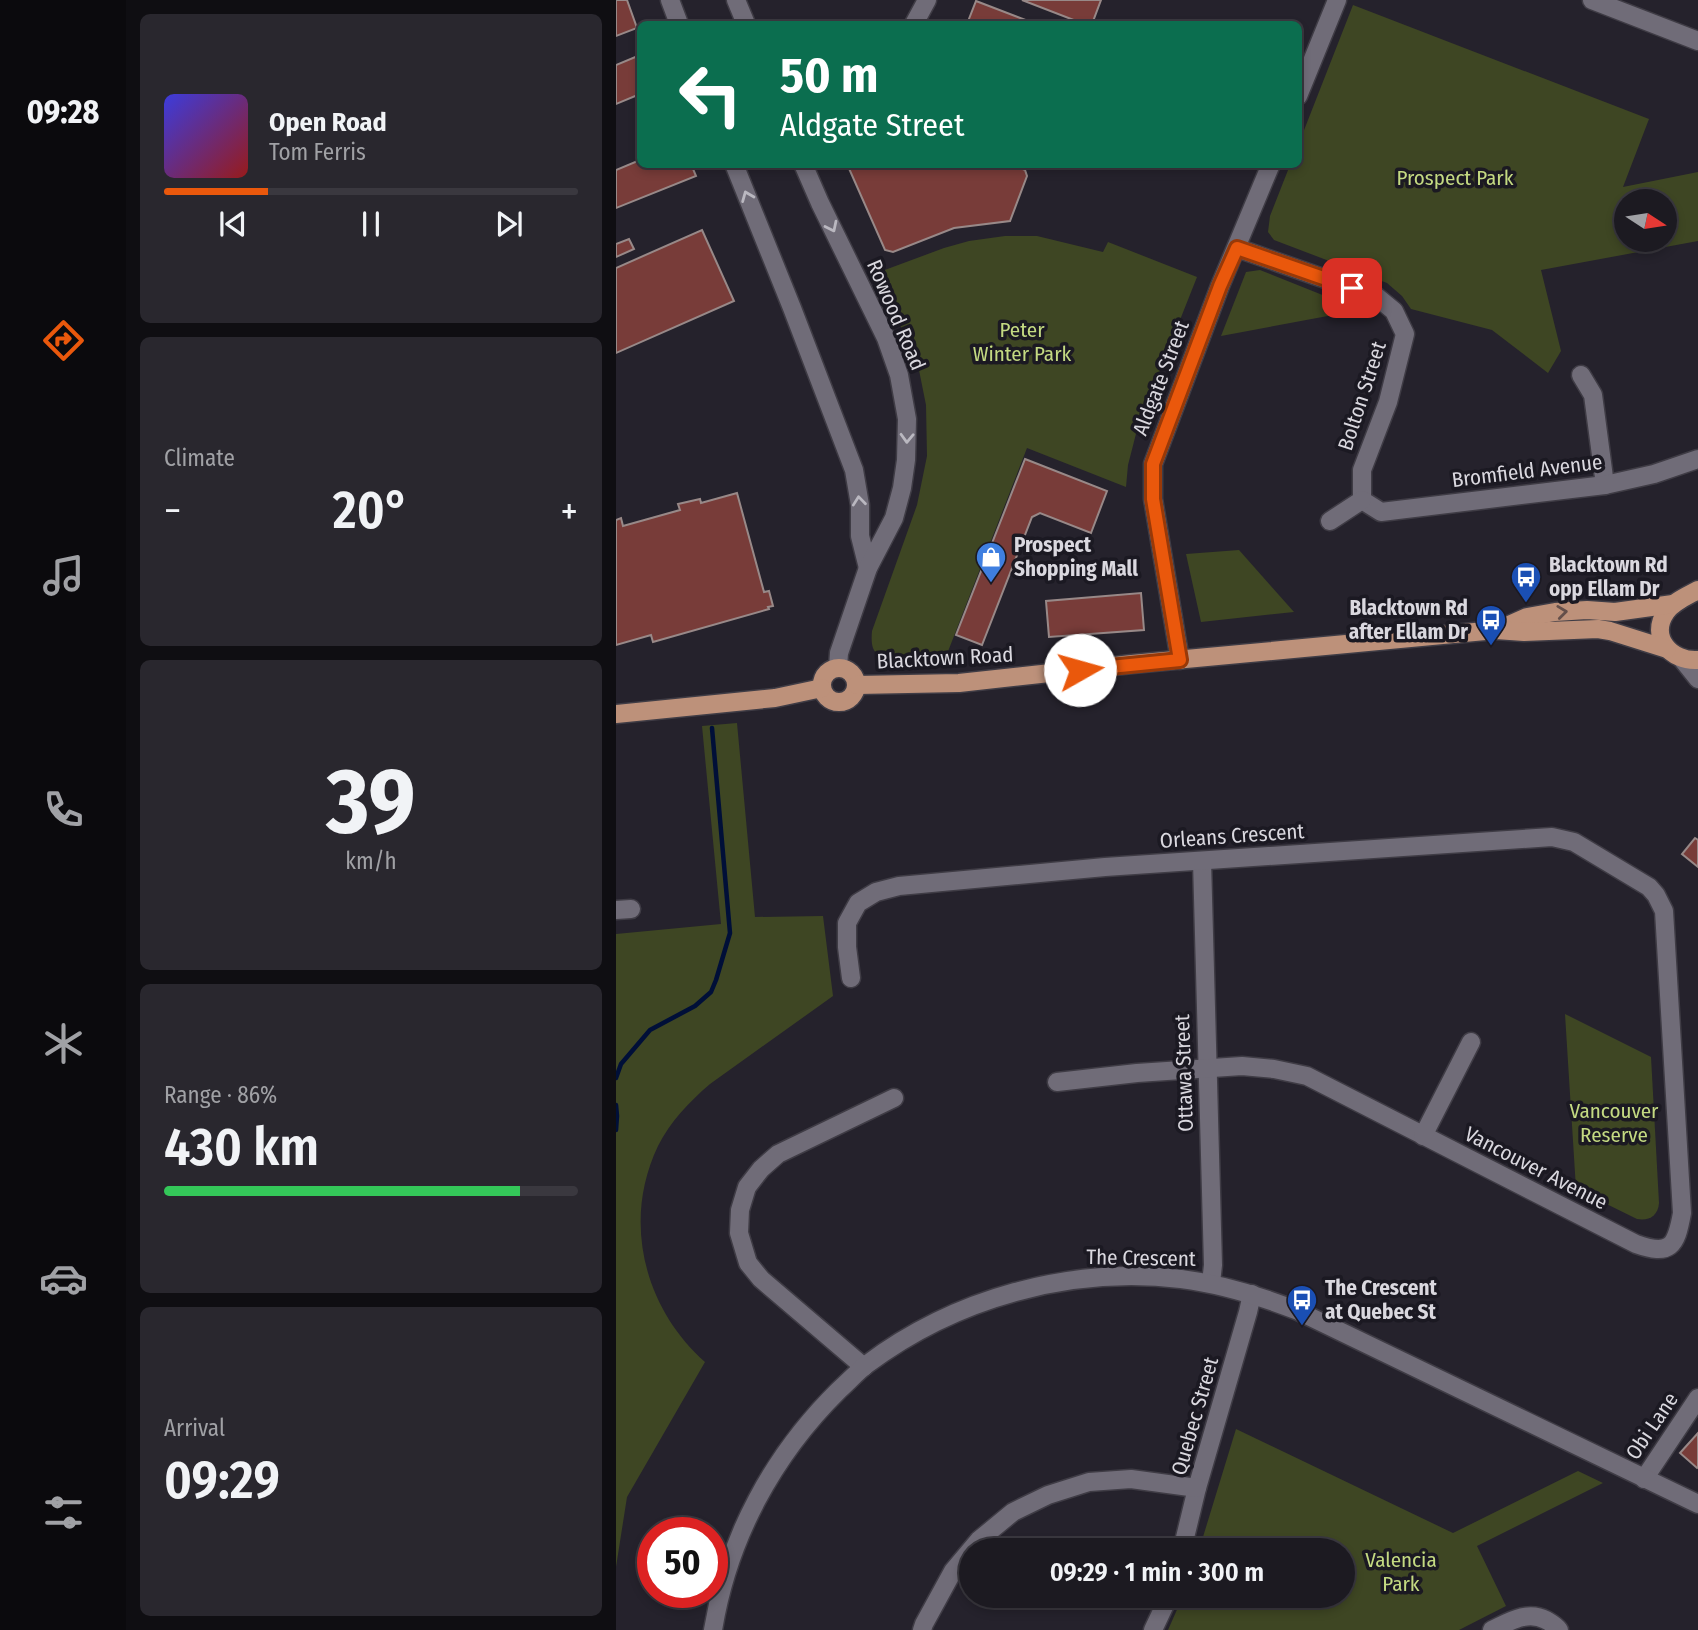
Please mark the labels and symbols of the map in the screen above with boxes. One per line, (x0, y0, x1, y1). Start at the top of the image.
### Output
park label: Prospect Park (1397, 165, 1514, 191)
north arrow (1614, 189, 1676, 252)
one-way arrow (741, 191, 755, 203)
one-way arrow (823, 220, 837, 232)
street label: Rowood Road (861, 256, 931, 374)
pin (1322, 258, 1382, 318)
park label: Peter Winter Park (973, 317, 1071, 367)
street label: Aldgate Street (1127, 317, 1195, 439)
street label: Bolton Street (1332, 338, 1392, 454)
one-way arrow (899, 434, 915, 444)
street label: Bromfield Avenue (1450, 449, 1604, 493)
one-way arrow (851, 495, 866, 507)
place label: Prospect Shopping Mall (1014, 532, 1138, 582)
shop icon: Prospect Shopping Mall (974, 540, 1008, 584)
place label: Blacktown Rd opp Ellam Dr (1549, 552, 1668, 602)
bus stop icon: Blacktown Rd opp Ellam Dr (1509, 560, 1543, 604)
place label: Blacktown Rd after Ellam Dr (1349, 595, 1468, 645)
bus stop icon: Blacktown Rd after Ellam Dr (1474, 603, 1508, 647)
one-way arrow (1556, 604, 1567, 619)
position arrow (1043, 633, 1117, 707)
street label: Blacktown Road (876, 641, 1014, 675)
street label: Orleans Crescent (1159, 818, 1305, 854)
street label: Ottawa Street (1169, 1014, 1199, 1132)
park label: Vancouver Reserve (1570, 1098, 1659, 1148)
street label: Vancouver Avenue (1460, 1121, 1612, 1215)
street label: The Crescent (1086, 1244, 1196, 1272)
place label: The Crescent at Quebec St (1325, 1275, 1437, 1325)
bus stop icon: The Crescent at Quebec St (1285, 1283, 1319, 1327)
street label: Quebec Street (1166, 1354, 1224, 1478)
street label: Obi Lane (1620, 1387, 1684, 1465)
speed limit sign: 50 (637, 1517, 728, 1608)
park label: Valencia Park (1365, 1547, 1437, 1597)

